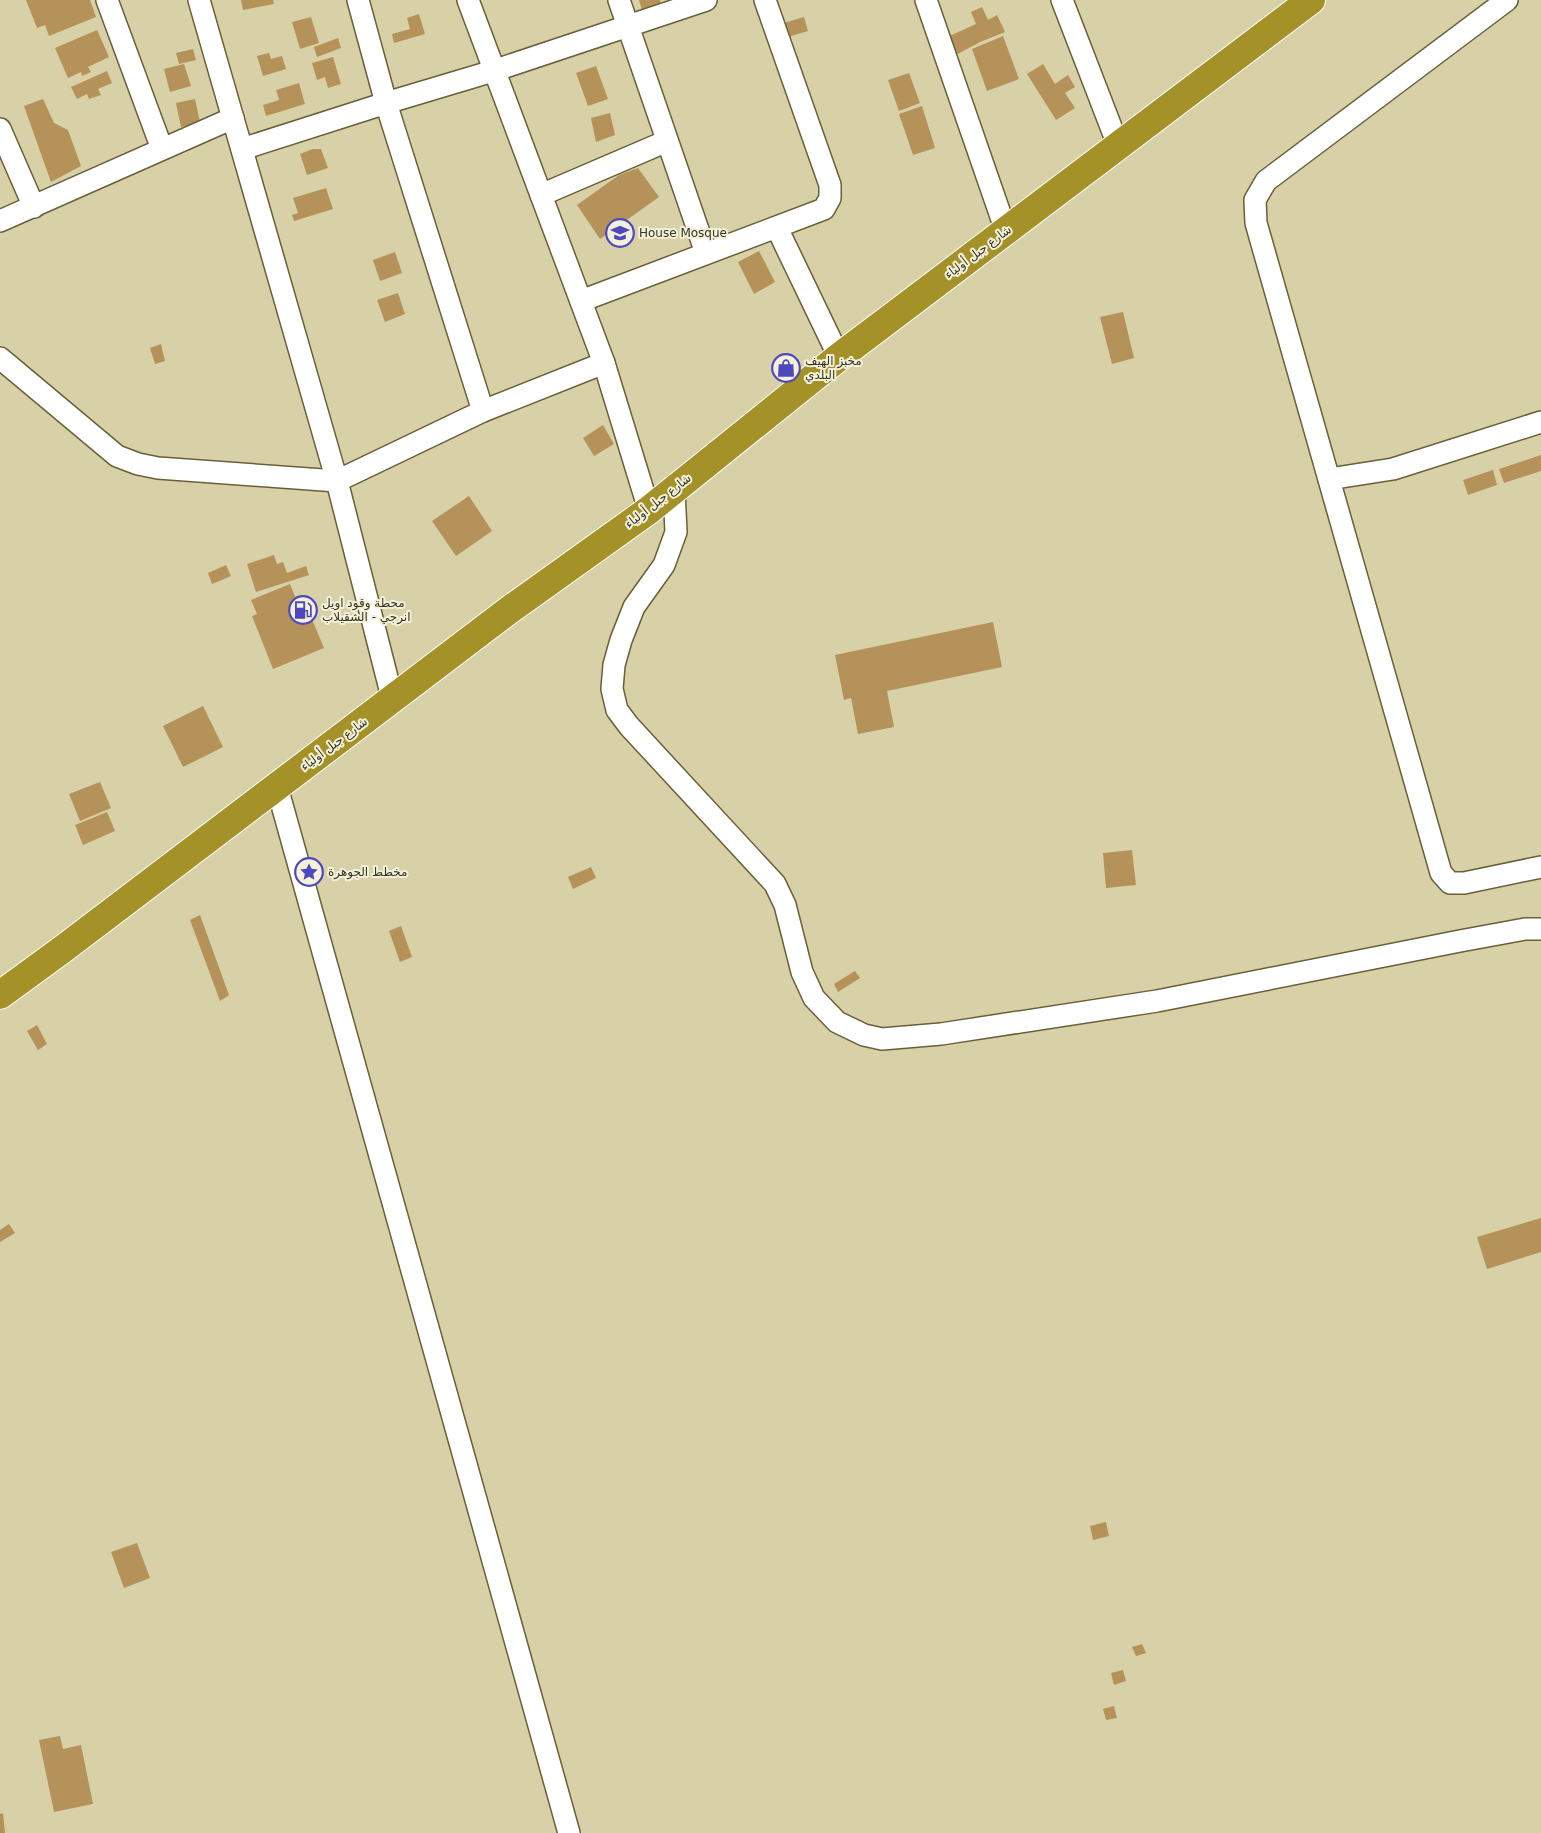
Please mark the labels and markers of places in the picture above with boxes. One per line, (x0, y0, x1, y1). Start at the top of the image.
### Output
school or university icon: House Mosque (605, 218, 635, 248)
place label: House Mosque (639, 226, 727, 240)
shop icon: مخبز الهيف البلدي (771, 353, 801, 383)
place label: مخبز الهيف البلدي (805, 354, 862, 382)
fuel station icon: محطة وقود اويل انرجي - الشقيلاب (288, 595, 318, 625)
place label: محطة وقود اويل انرجي - الشقيلاب (322, 596, 411, 625)
place icon: مخطط الجوهرة (294, 857, 324, 887)
place label: مخطط الجوهرة (328, 865, 407, 880)

